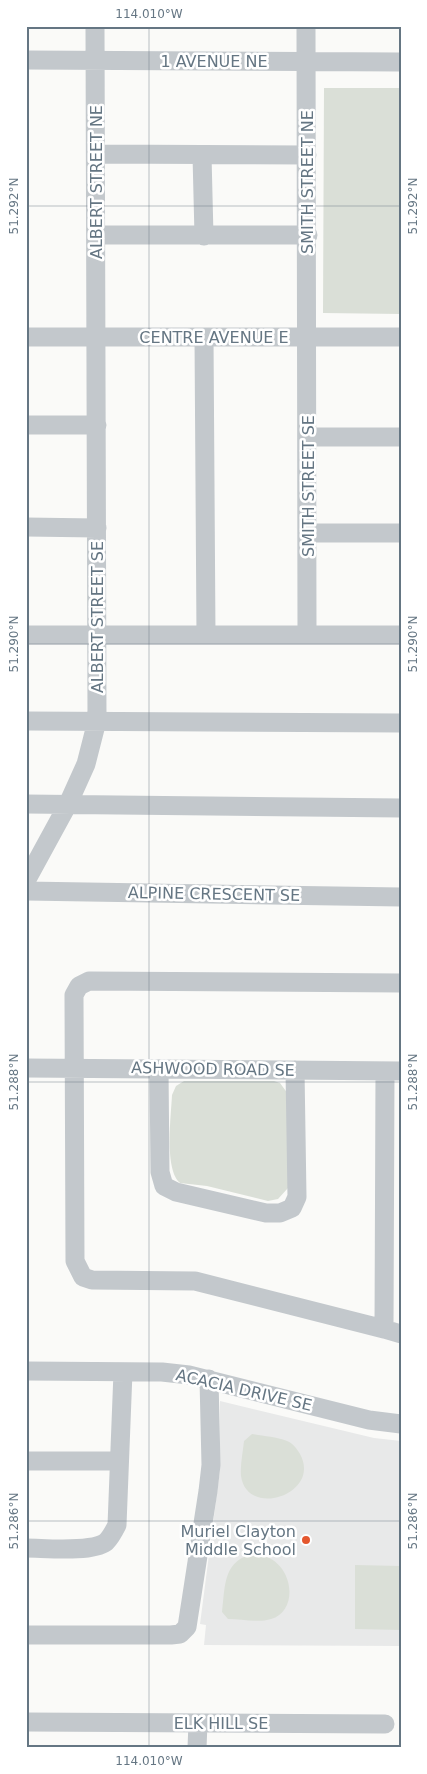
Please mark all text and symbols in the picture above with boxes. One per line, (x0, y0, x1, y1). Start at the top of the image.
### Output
text: 114.010°W (115, 7, 183, 21)
street label: 1 AVENUE NE (160, 52, 268, 71)
street label: ALBERT STREET NE (87, 105, 106, 259)
street label: SMITH STREET NE (298, 110, 317, 254)
text: 51.292°N (7, 178, 21, 234)
text: 51.292°N (406, 178, 420, 234)
street label: CENTRE AVENUE E (139, 328, 289, 347)
street label: SMITH STREET SE (299, 415, 318, 557)
street label: ALBERT STREET SE (88, 541, 107, 693)
text: 51.290°N (7, 616, 21, 672)
text: 51.290°N (406, 616, 420, 672)
street label: ALPINE CRESCENT SE (128, 883, 300, 905)
text: 51.288°N (7, 1054, 21, 1110)
text: 51.288°N (406, 1054, 420, 1110)
street label: ASHWOOD ROAD SE (131, 1058, 295, 1080)
street label: ACACIA DRIVE SE (174, 1365, 314, 1415)
text: 51.286°N (7, 1493, 21, 1549)
text: 51.286°N (406, 1493, 420, 1549)
place label: Muriel Clayton Middle School (181, 1522, 296, 1559)
marker: Muriel Clayton Middle School (300, 1534, 312, 1546)
street label: ELK HILL SE (174, 1714, 268, 1733)
text: 114.010°W (115, 1754, 183, 1768)

